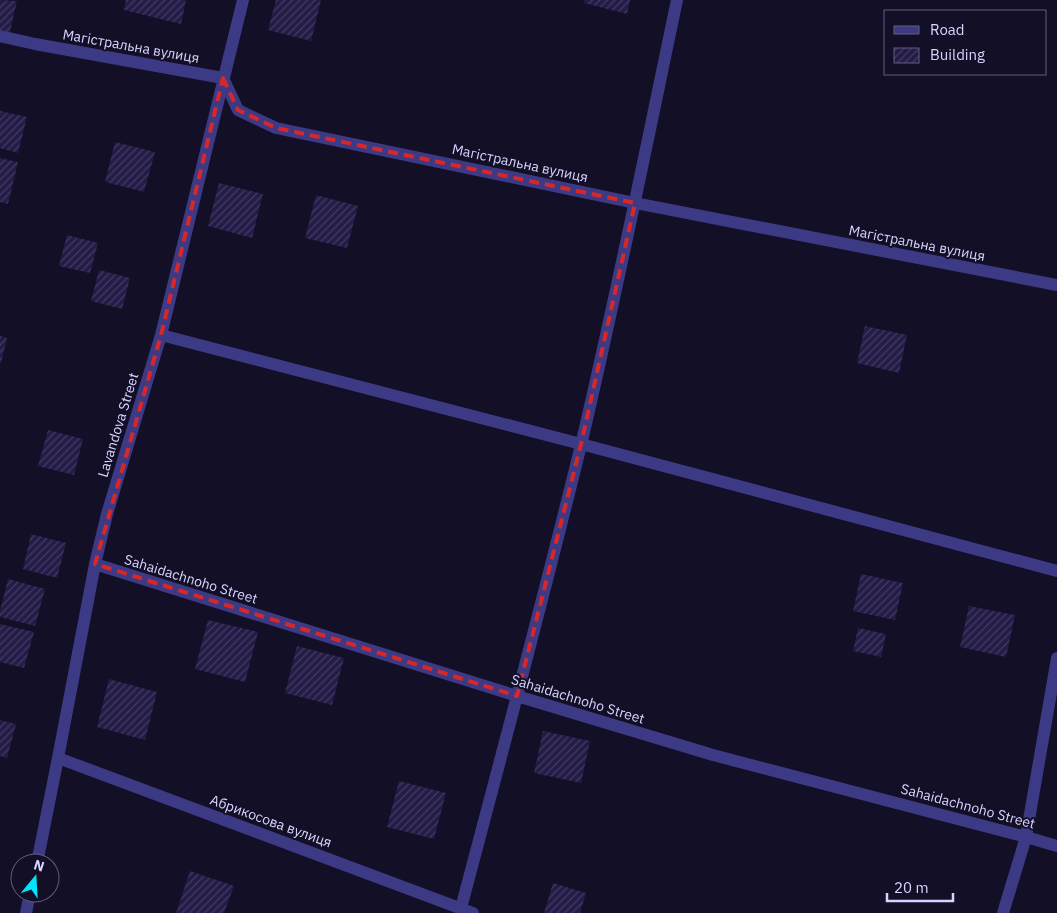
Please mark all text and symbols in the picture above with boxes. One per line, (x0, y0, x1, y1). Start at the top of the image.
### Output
legend (884, 10, 1047, 75)
text: Road (930, 20, 965, 39)
street label: Магістральна вулиця (61, 25, 201, 67)
text: Building (930, 45, 985, 64)
street label: Магістральна вулиця (450, 140, 590, 186)
street label: Магістральна вулиця (847, 221, 987, 265)
street label: Lavandova Street (94, 370, 142, 479)
street label: Sahaidachnoho Street (122, 550, 260, 608)
street label: Sahaidachnoho Street (509, 670, 647, 728)
street label: Sahaidachnoho Street (899, 779, 1037, 833)
street label: Абрикосова вулиця (208, 791, 334, 851)
north arrow (10, 853, 60, 903)
text: N (31, 856, 47, 876)
scale bar (887, 870, 953, 902)
text: 20 m (894, 878, 929, 897)

